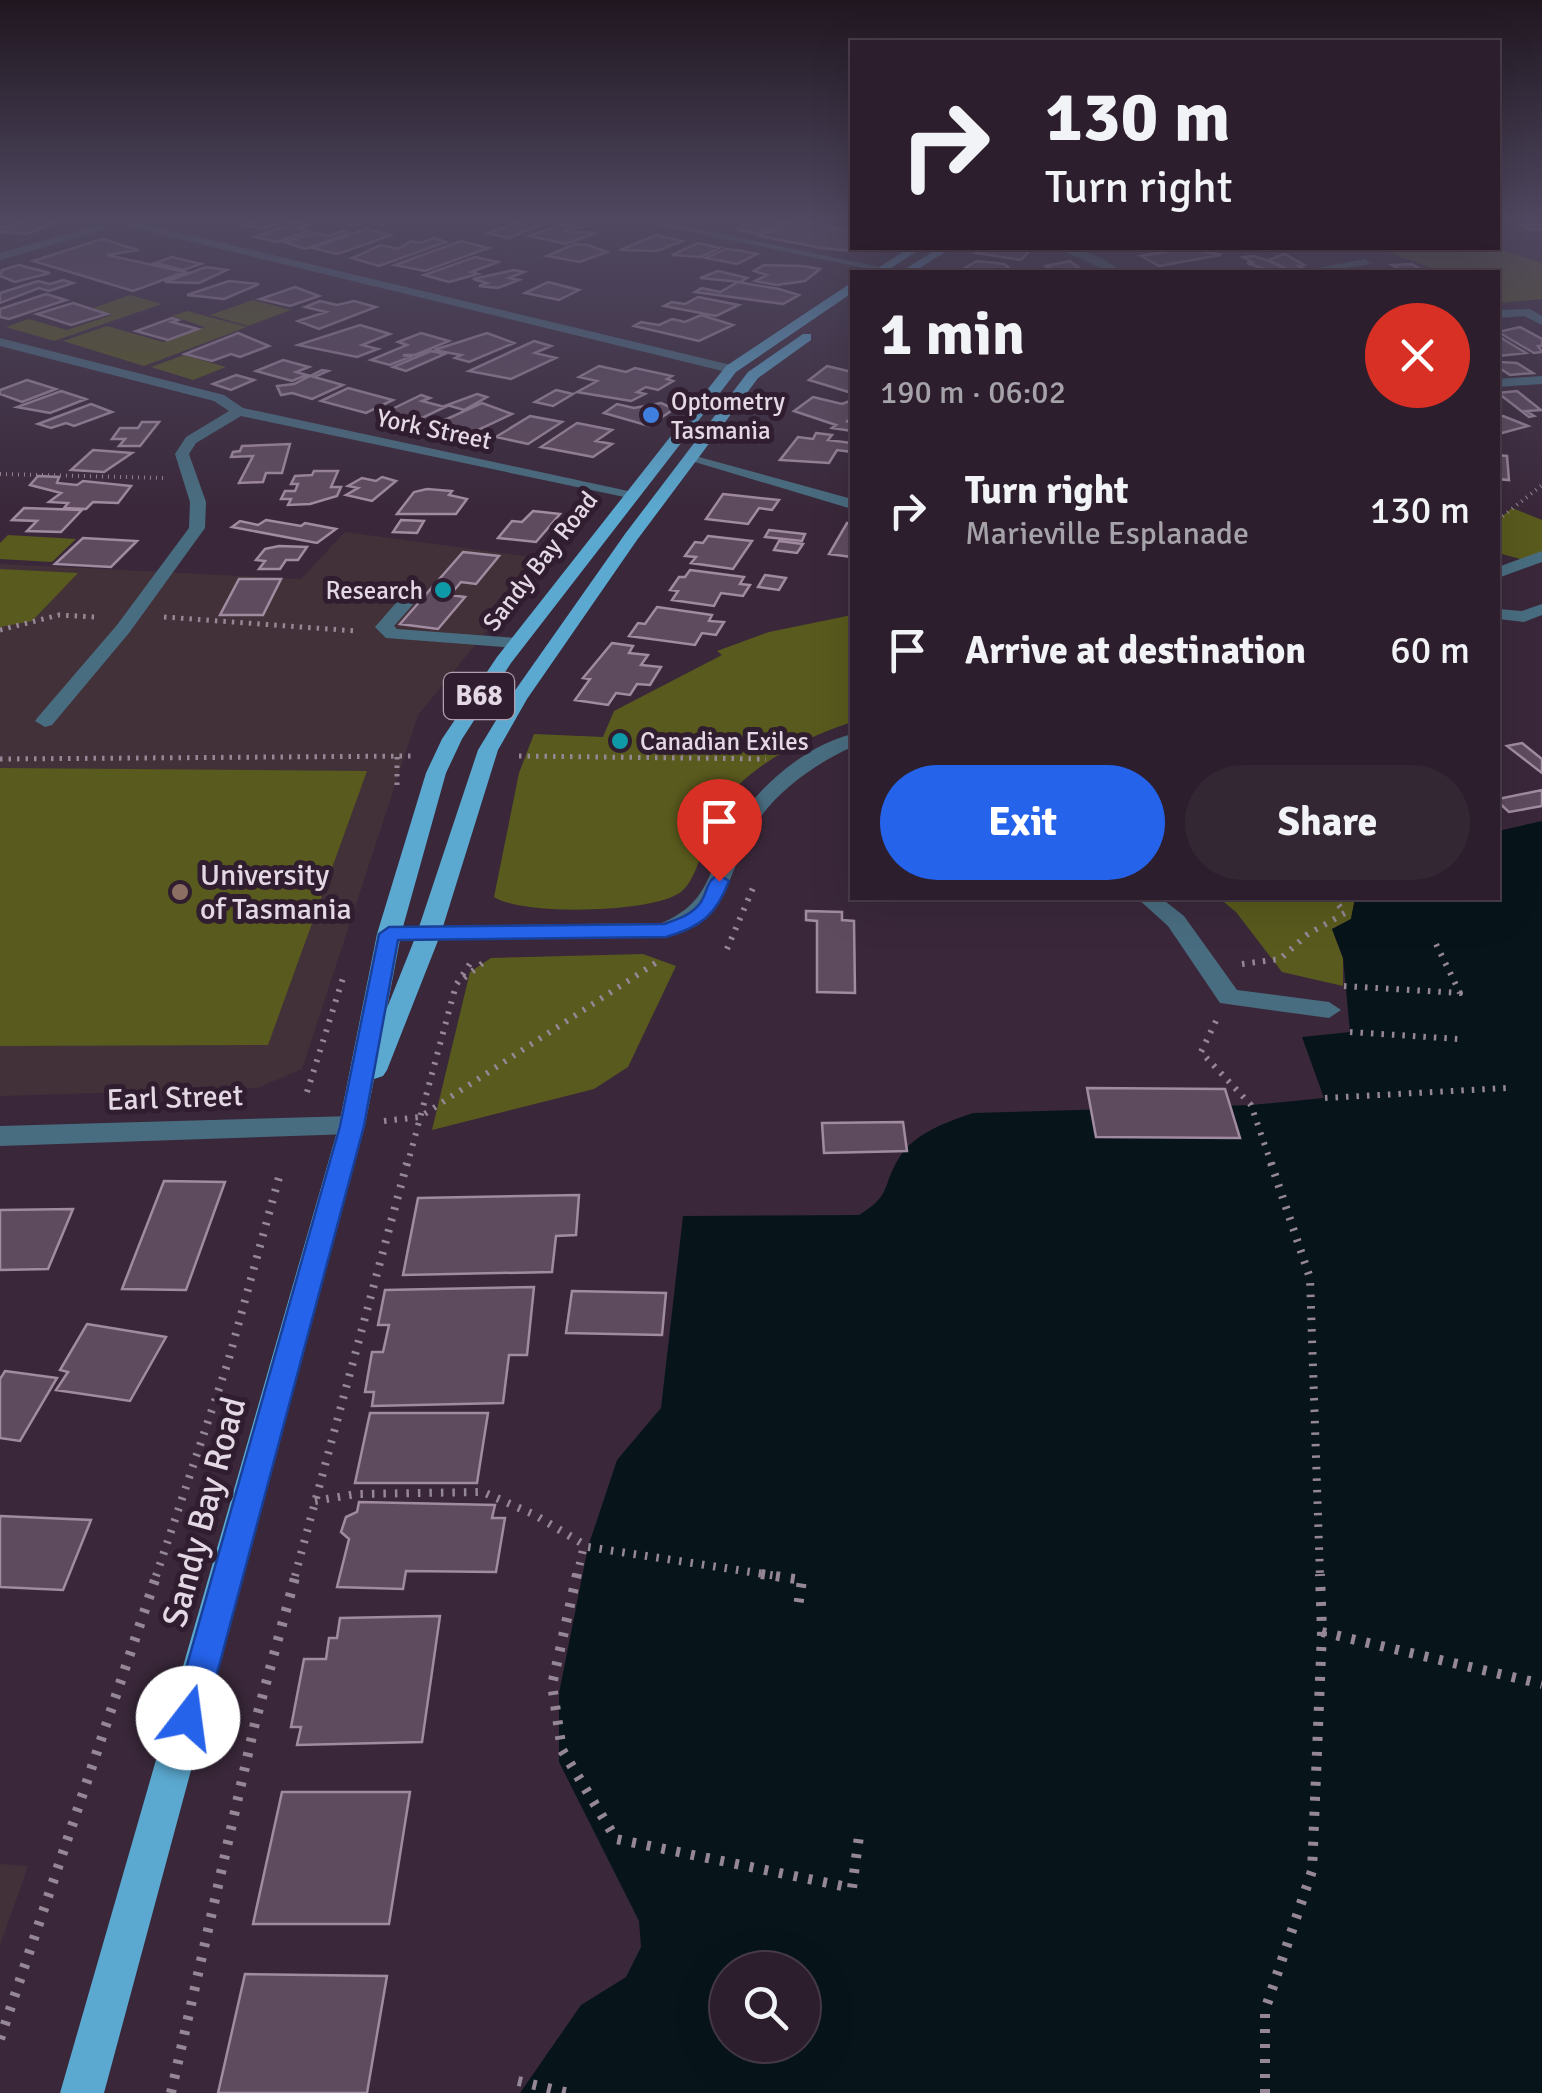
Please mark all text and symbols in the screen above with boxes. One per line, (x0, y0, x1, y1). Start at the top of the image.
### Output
text: 130 m (1045, 74, 1230, 160)
icon: right (880, 80, 1010, 210)
text: Turn right (1045, 160, 1233, 215)
text: 1 min (880, 298, 1025, 372)
button: close (1365, 303, 1470, 408)
text: 190 m · 06:02 (880, 373, 1066, 412)
place label: Optometry Tasmania (671, 386, 785, 446)
street label: York Street (374, 402, 494, 456)
marker: Optometry Tasmania (640, 404, 662, 426)
text: Turn right (965, 467, 1129, 514)
icon: right (880, 483, 935, 538)
street label: Sandy Bay Road (476, 485, 604, 637)
text: 130 m (1370, 487, 1470, 534)
text: Marieville Esplanade (965, 514, 1249, 553)
place label: Research (326, 575, 423, 606)
marker: Research (432, 579, 454, 601)
icon: arrive (880, 623, 935, 678)
text: Arrive at destination (965, 627, 1306, 674)
text: 60 m (1390, 627, 1470, 674)
road number: B68 (444, 673, 514, 719)
place label: Canadian Exiles (640, 726, 809, 757)
marker: Canadian Exiles (609, 730, 631, 752)
button: Exit (880, 765, 1165, 880)
button: Share (1185, 765, 1470, 880)
pin (677, 779, 762, 882)
icon: arrive (692, 794, 747, 849)
place label: University of Tasmania (200, 857, 352, 928)
marker: University of Tasmania (169, 881, 191, 903)
street label: Earl Street (106, 1077, 244, 1119)
street label: Sandy Bay Road (153, 1392, 255, 1632)
position arrow (136, 1666, 240, 1770)
map controls (710, 1952, 820, 2062)
button: search (710, 1952, 820, 2062)

